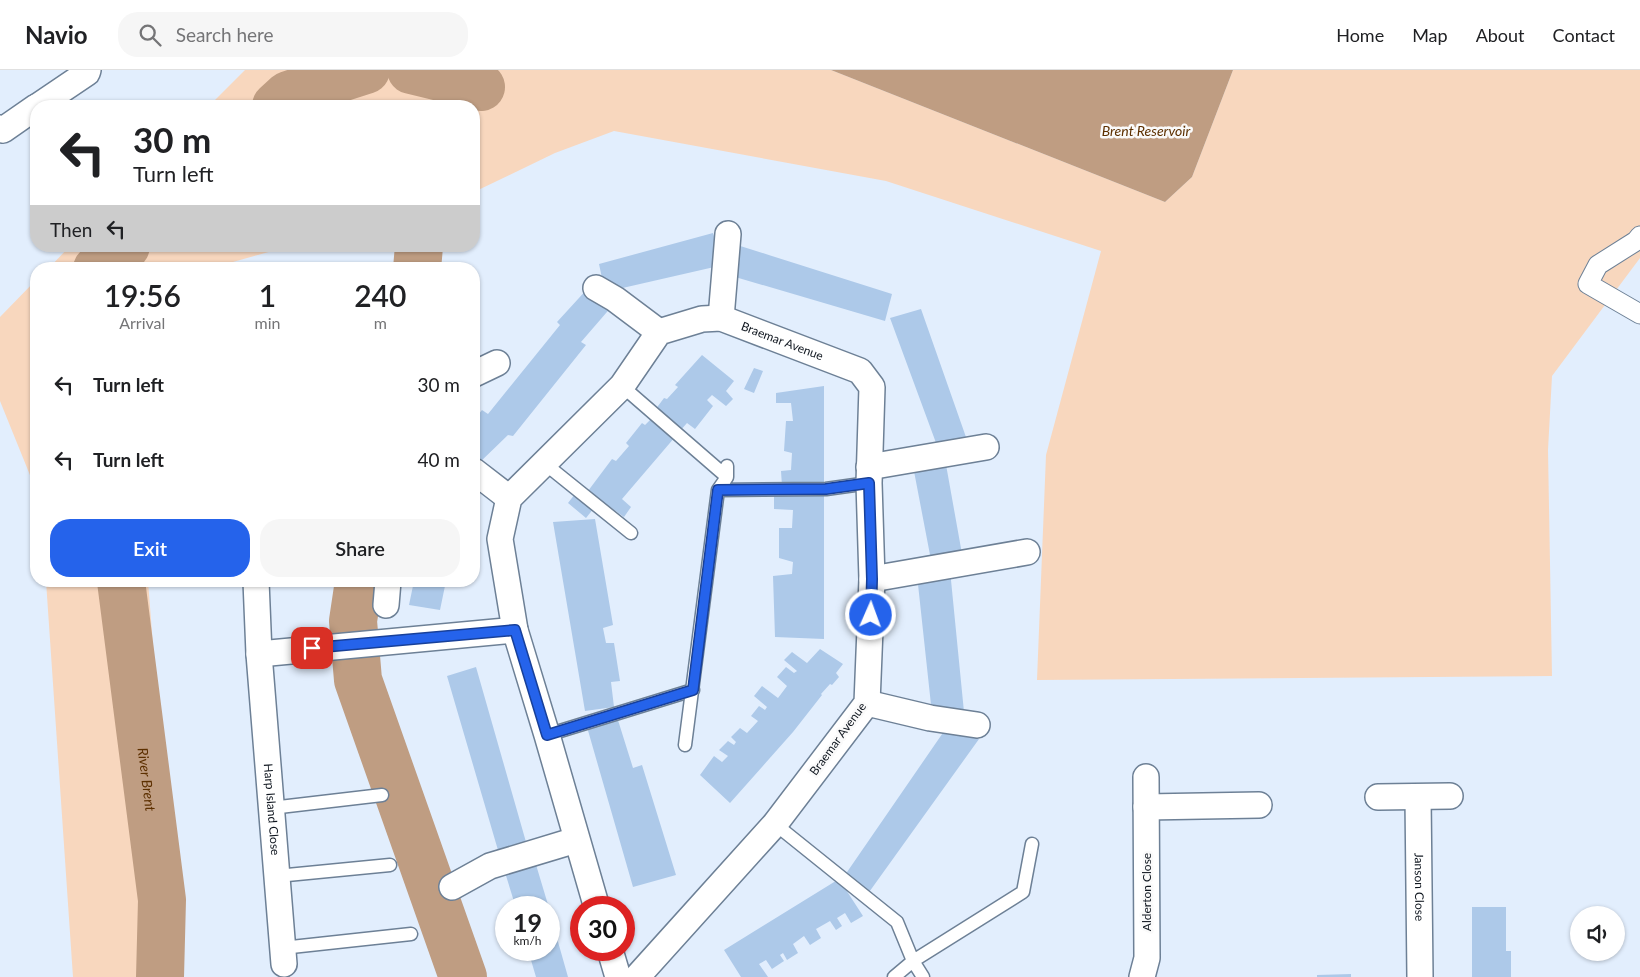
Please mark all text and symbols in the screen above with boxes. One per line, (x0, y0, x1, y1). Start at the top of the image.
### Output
search box (118, 12, 468, 57)
text: Navio (25, 20, 88, 49)
icon: search (136, 21, 164, 49)
text: Search here (176, 23, 274, 46)
text: Home (1336, 24, 1384, 46)
text: Map (1412, 24, 1448, 46)
text: About (1476, 24, 1525, 46)
text: Contact (1553, 24, 1615, 46)
text: 30 m (133, 118, 211, 160)
icon: left (50, 120, 115, 185)
water label: Brent Reservoir (1102, 122, 1190, 139)
text: Turn left (133, 160, 214, 187)
icon: left (102, 215, 130, 243)
text: Then (50, 218, 92, 241)
text: 19:56 (104, 277, 181, 313)
text: 1 (259, 277, 276, 313)
text: 240 (354, 277, 406, 313)
text: Arrival (119, 313, 165, 332)
text: min (255, 313, 280, 332)
text: m (374, 313, 387, 332)
street label: Braemar Avenue (739, 318, 825, 363)
icon: left (50, 371, 78, 399)
text: Turn left (93, 373, 164, 396)
text: 30 m (417, 373, 460, 396)
icon: left (50, 446, 78, 474)
text: Turn left (93, 448, 164, 471)
text: 40 m (417, 448, 460, 471)
button: Exit (50, 519, 250, 577)
button: Share (260, 519, 460, 577)
position arrow (844, 588, 896, 640)
pin (291, 627, 333, 669)
icon: arrive (298, 634, 326, 662)
street label: Braemar Avenue (806, 699, 869, 778)
water label: River Brent (134, 746, 160, 812)
street label: Harp Island Close (261, 763, 283, 856)
street label: Alderton Close (1139, 853, 1154, 931)
street label: Janson Close (1412, 853, 1427, 921)
speed limit sign: 30 (570, 896, 635, 961)
map controls (1570, 906, 1625, 961)
button: sound (1570, 906, 1625, 961)
text: 19 (513, 907, 542, 937)
text: km/h (513, 933, 542, 948)

